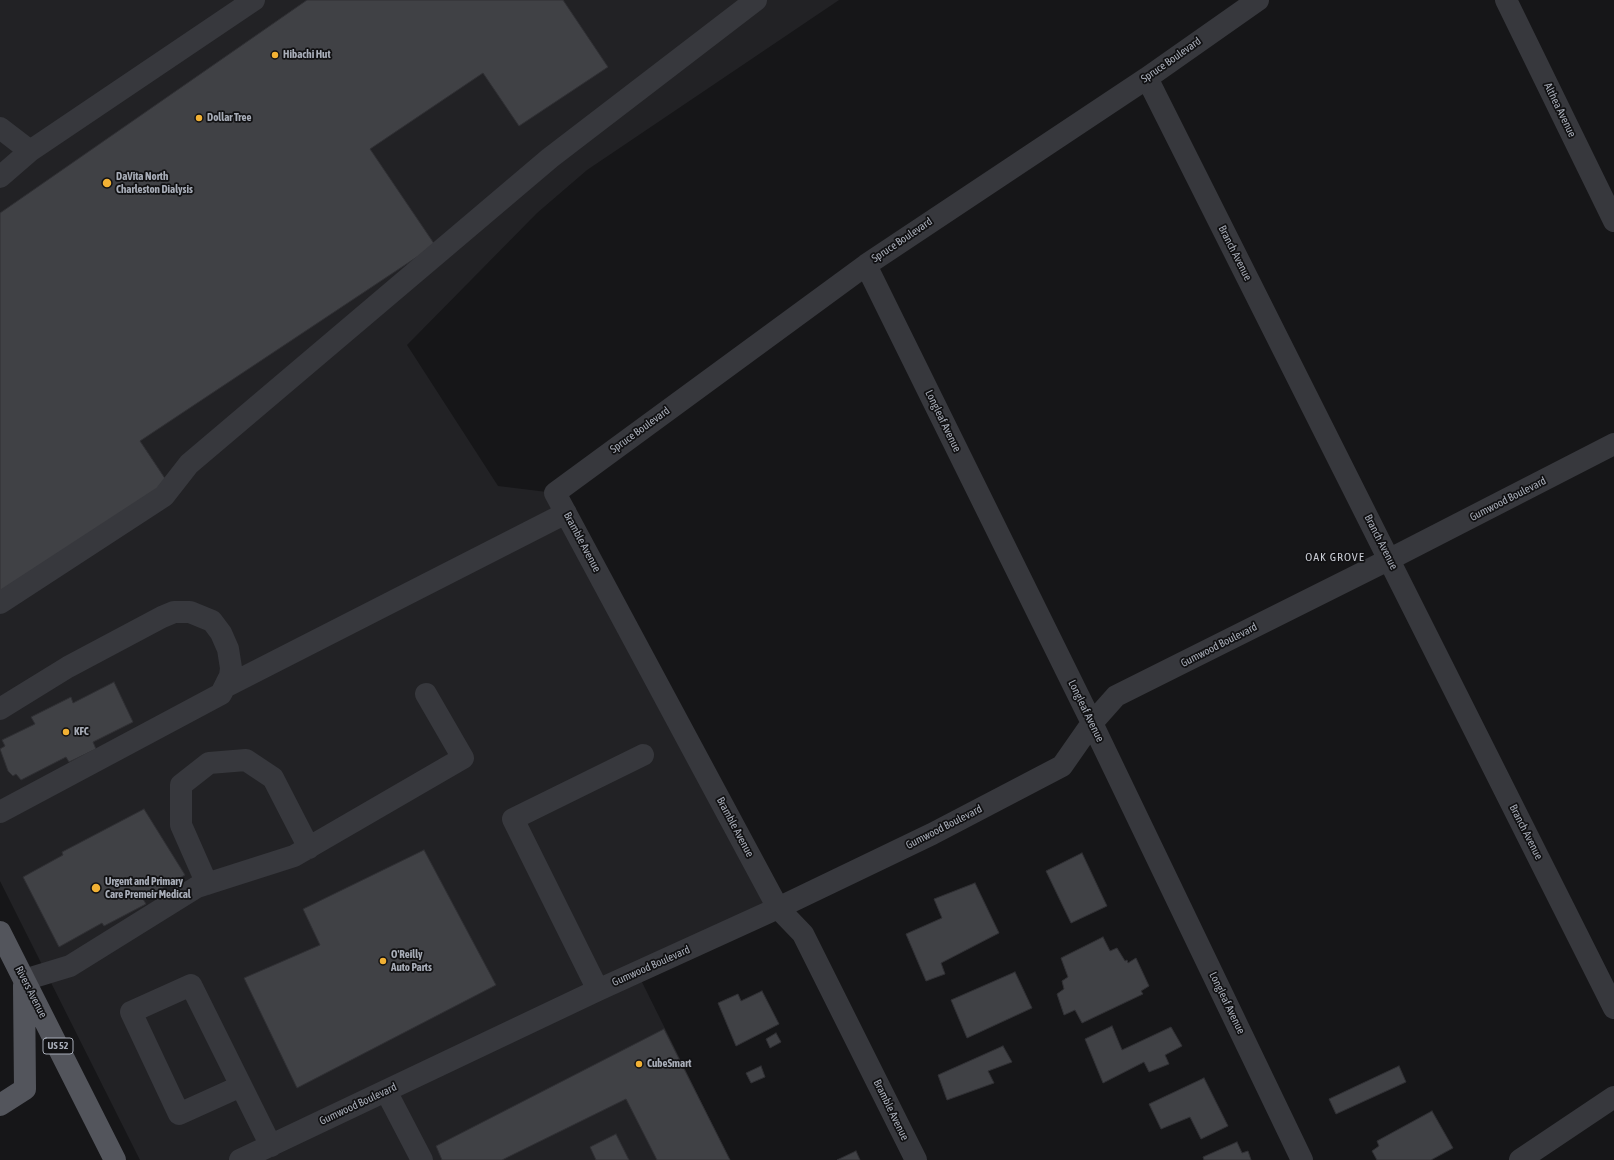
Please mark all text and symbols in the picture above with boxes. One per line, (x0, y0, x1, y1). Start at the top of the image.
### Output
street label: Spruce Boulevard (1138, 34, 1204, 86)
place label: Hibachi Hut (283, 48, 331, 62)
marker: Hibachi Hut (270, 50, 280, 60)
street label: Althea Avenue (1541, 81, 1579, 139)
place label: Dollar Tree (207, 111, 251, 125)
marker: Dollar Tree (194, 113, 204, 123)
place label: DaVita North Charleston Dialysis (116, 170, 193, 196)
marker: DaVita North Charleston Dialysis (101, 177, 113, 189)
street label: Spruce Boulevard (869, 215, 935, 265)
street label: Branch Avenue (1215, 223, 1255, 283)
street label: Longleaf Avenue (922, 388, 964, 454)
street label: Spruce Boulevard (608, 404, 672, 456)
street label: Gumwood Boulevard (1468, 474, 1548, 524)
street label: Bramble Avenue (561, 510, 603, 574)
street label: Branch Avenue (1361, 512, 1401, 572)
district label: OAK GROVE (1305, 550, 1365, 564)
street label: Gumwood Boulevard (1179, 620, 1259, 670)
street label: Longleaf Avenue (1065, 678, 1107, 744)
place label: KFC (74, 725, 89, 739)
marker: KFC (61, 727, 71, 737)
street label: Bramble Avenue (714, 795, 756, 859)
street label: Gumwood Boulevard (904, 802, 984, 852)
street label: Branch Avenue (1506, 802, 1546, 862)
place label: Urgent and Primary Care Premeir Medical (105, 875, 191, 901)
marker: Urgent and Primary Care Premeir Medical (90, 882, 102, 894)
street label: Gumwood Boulevard (610, 943, 692, 989)
place label: O'Reilly Auto Parts (391, 948, 432, 974)
marker: O'Reilly Auto Parts (378, 956, 388, 966)
street label: Rivers Avenue (12, 964, 50, 1020)
street label: Longleaf Avenue (1206, 970, 1248, 1036)
road number: US 52 (43, 1038, 73, 1054)
place label: CubeSmart (647, 1057, 691, 1071)
marker: CubeSmart (634, 1059, 644, 1069)
street label: Bramble Avenue (871, 1077, 911, 1143)
street label: Gumwood Boulevard (317, 1080, 399, 1128)

